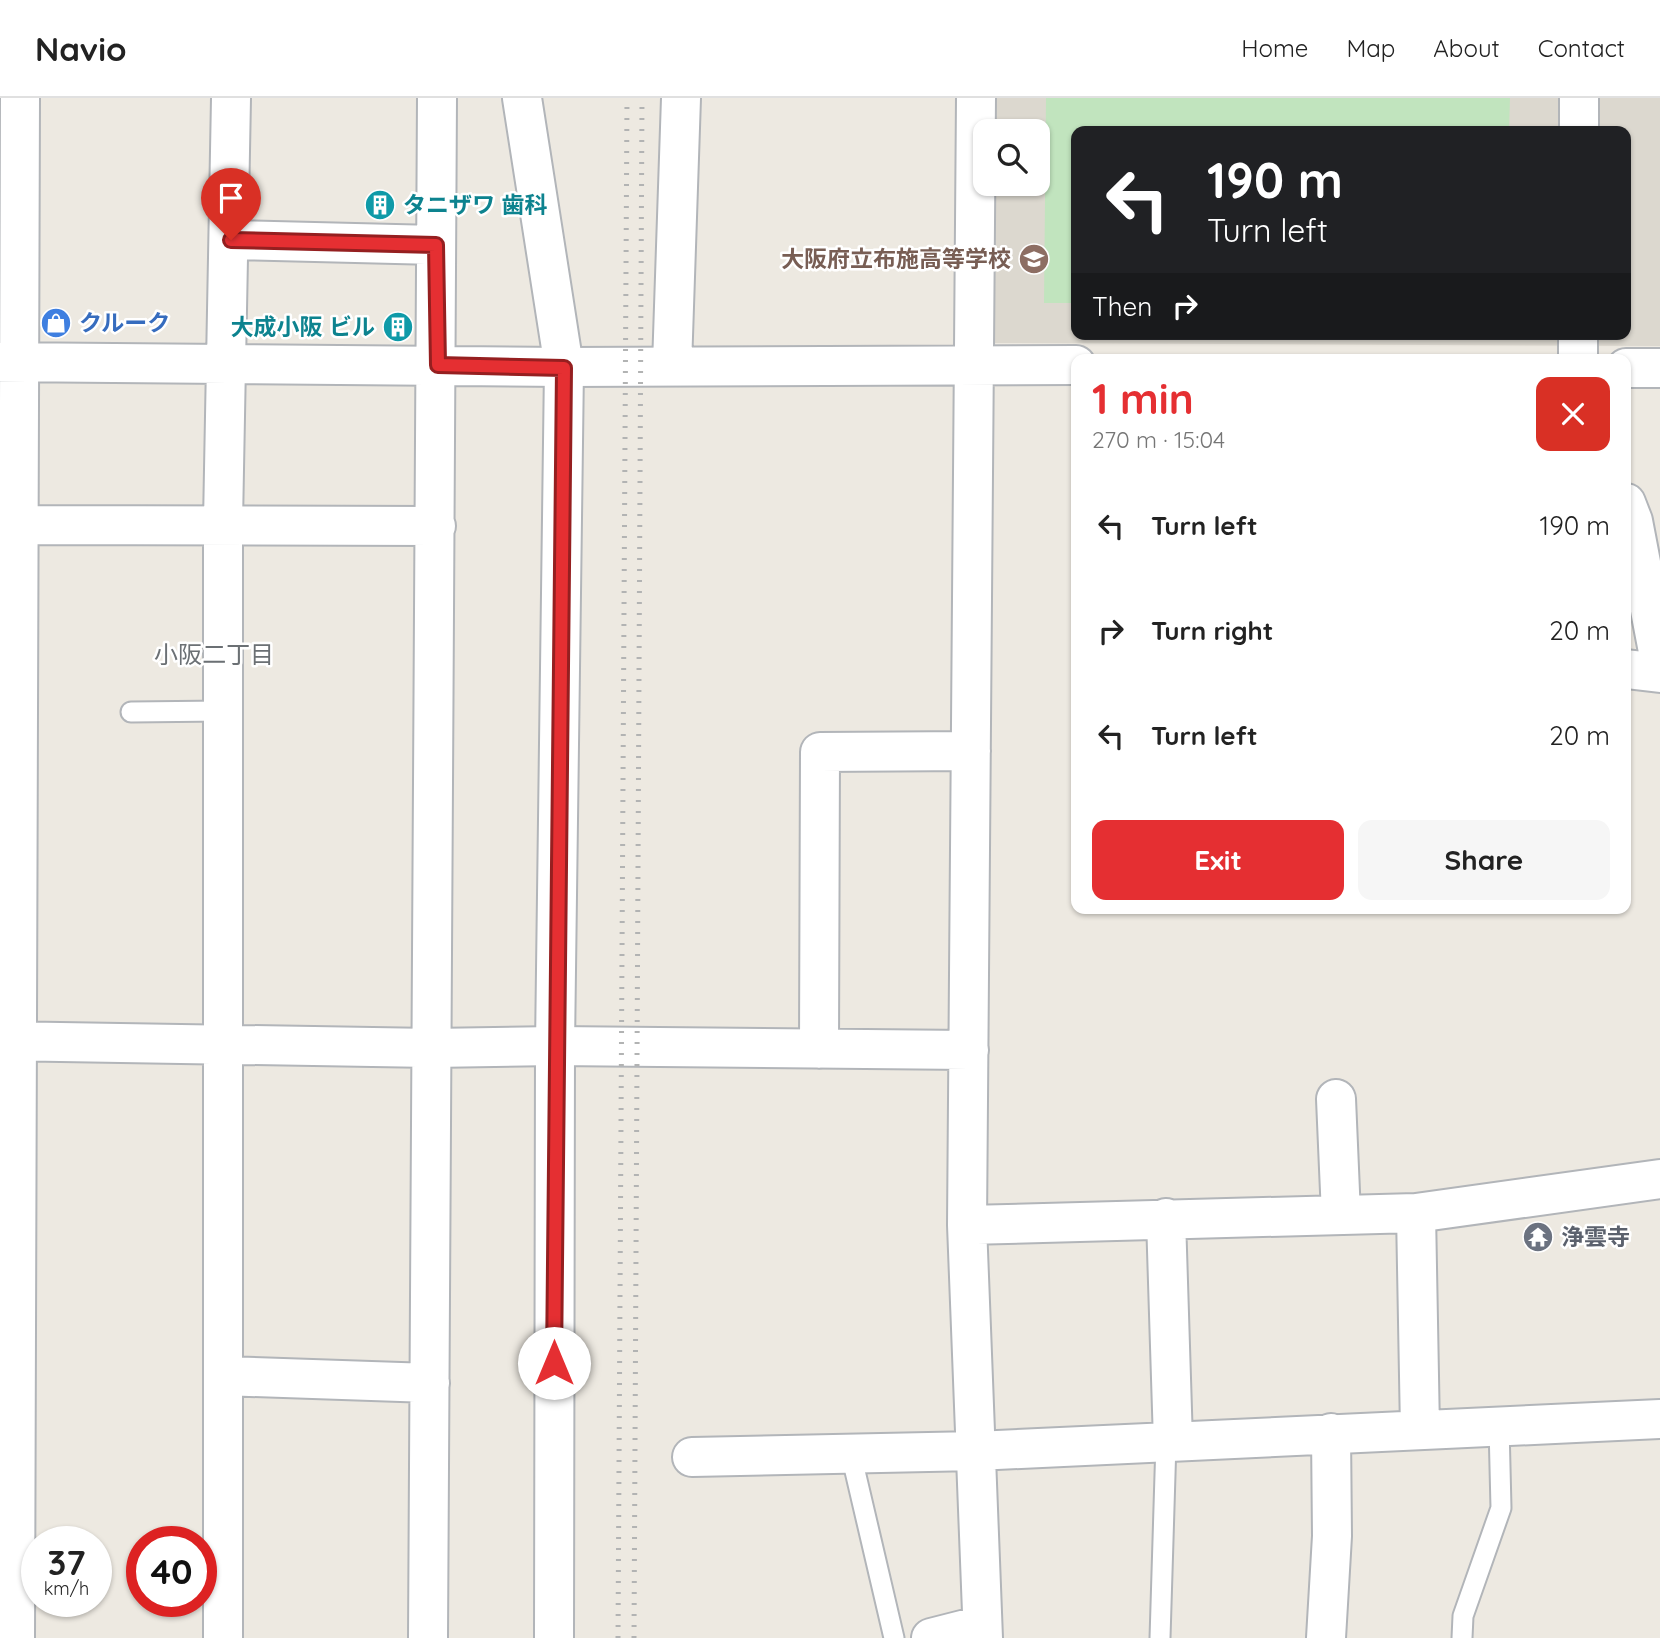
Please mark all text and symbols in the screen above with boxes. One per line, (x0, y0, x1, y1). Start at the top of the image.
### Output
text: Navio (35, 28, 127, 69)
text: Home (1241, 33, 1308, 63)
text: Map (1346, 33, 1395, 63)
text: About (1433, 33, 1500, 63)
text: Contact (1538, 33, 1625, 63)
map controls (973, 119, 1050, 196)
button: search (973, 119, 1050, 196)
text: 190 m (1207, 149, 1343, 210)
icon: left (1092, 154, 1183, 245)
pin (201, 168, 261, 240)
icon: arrive (212, 179, 250, 217)
building icon: タニザワ 歯科 (363, 188, 397, 222)
place label: タニザワ 歯科 (403, 190, 547, 219)
text: Turn left (1207, 210, 1328, 250)
school or university icon: 大阪府立布施高等学校 (1017, 242, 1051, 276)
place label: 大阪府立布施高等学校 (781, 244, 1011, 273)
icon: right (1166, 287, 1204, 325)
text: Then (1092, 290, 1152, 323)
shop icon: クルーク (39, 306, 73, 340)
place label: クルーク (79, 308, 170, 337)
building icon: 大成小阪 ビル (381, 310, 415, 344)
place label: 大成小阪 ビル (231, 312, 375, 341)
text: 1 min (1092, 372, 1194, 425)
button: close (1536, 377, 1610, 451)
text: 270 m · 15:04 (1092, 425, 1225, 454)
icon: left (1092, 507, 1130, 545)
text: Turn left (1151, 509, 1258, 542)
text: 190 m (1540, 509, 1610, 542)
icon: right (1092, 612, 1130, 650)
text: Turn right (1151, 614, 1273, 647)
text: 20 m (1549, 614, 1610, 647)
district label: 小阪二丁目 (154, 639, 274, 669)
icon: left (1092, 717, 1130, 755)
text: Turn left (1151, 719, 1258, 752)
text: 20 m (1549, 719, 1610, 752)
button: Exit (1092, 820, 1344, 900)
button: Share (1358, 820, 1610, 900)
temple icon: 浄雲寺 (1521, 1220, 1555, 1254)
place label: 浄雲寺 (1561, 1222, 1630, 1251)
position arrow (517, 1326, 591, 1400)
speed limit sign: 40 (126, 1526, 217, 1617)
text: 37 (47, 1540, 86, 1584)
text: km/h (44, 1577, 89, 1600)

